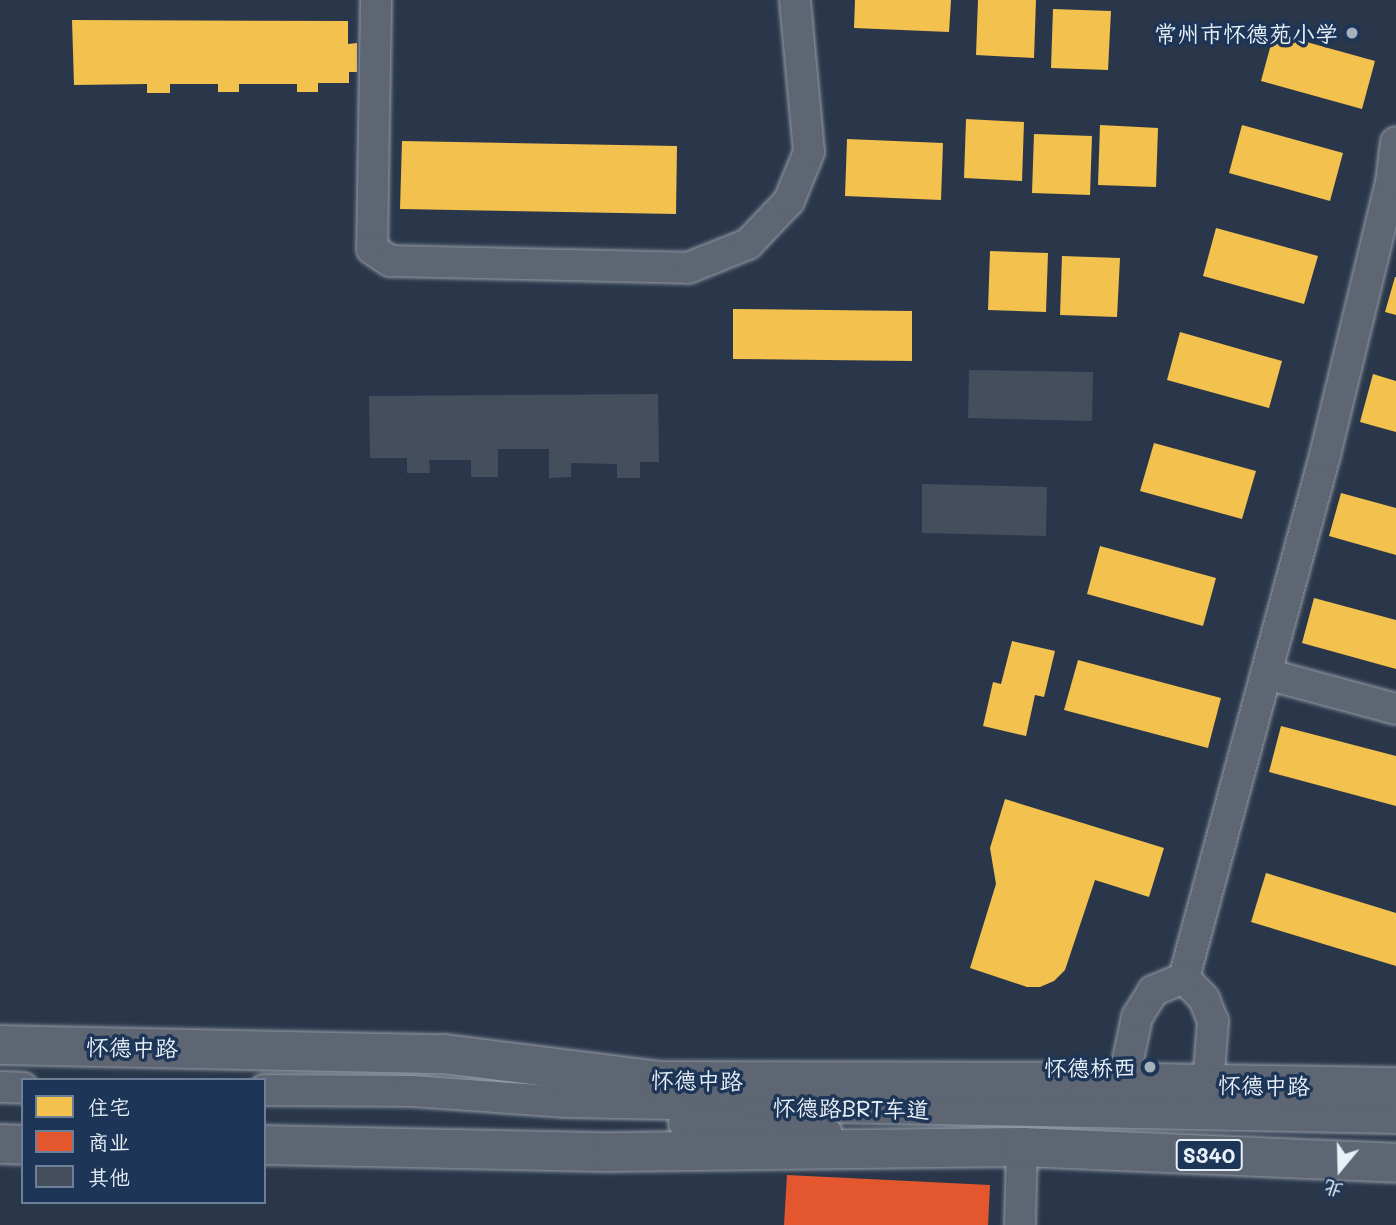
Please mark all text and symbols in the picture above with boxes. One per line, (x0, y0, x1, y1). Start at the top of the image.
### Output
place label: 常州市怀德苑小学 (1154, 19, 1338, 47)
marker: 常州市怀德苑小学 (1344, 25, 1360, 41)
street label: 怀德中路 (86, 1032, 178, 1062)
place label: 怀德桥西 (1044, 1053, 1136, 1081)
marker: 怀德桥西 (1142, 1059, 1158, 1075)
street label: 怀德中路 (651, 1065, 743, 1095)
street label: 怀德中路 (1218, 1070, 1310, 1100)
legend (21, 1078, 266, 1204)
text: 住宅 (88, 1093, 130, 1120)
street label: 怀德路BRT车道 (772, 1093, 930, 1123)
text: 商业 (88, 1128, 130, 1155)
north arrow (1305, 1134, 1375, 1204)
road number: S340 (1174, 1138, 1244, 1172)
text: 其他 (88, 1163, 130, 1190)
text: 北 (1320, 1174, 1346, 1204)

